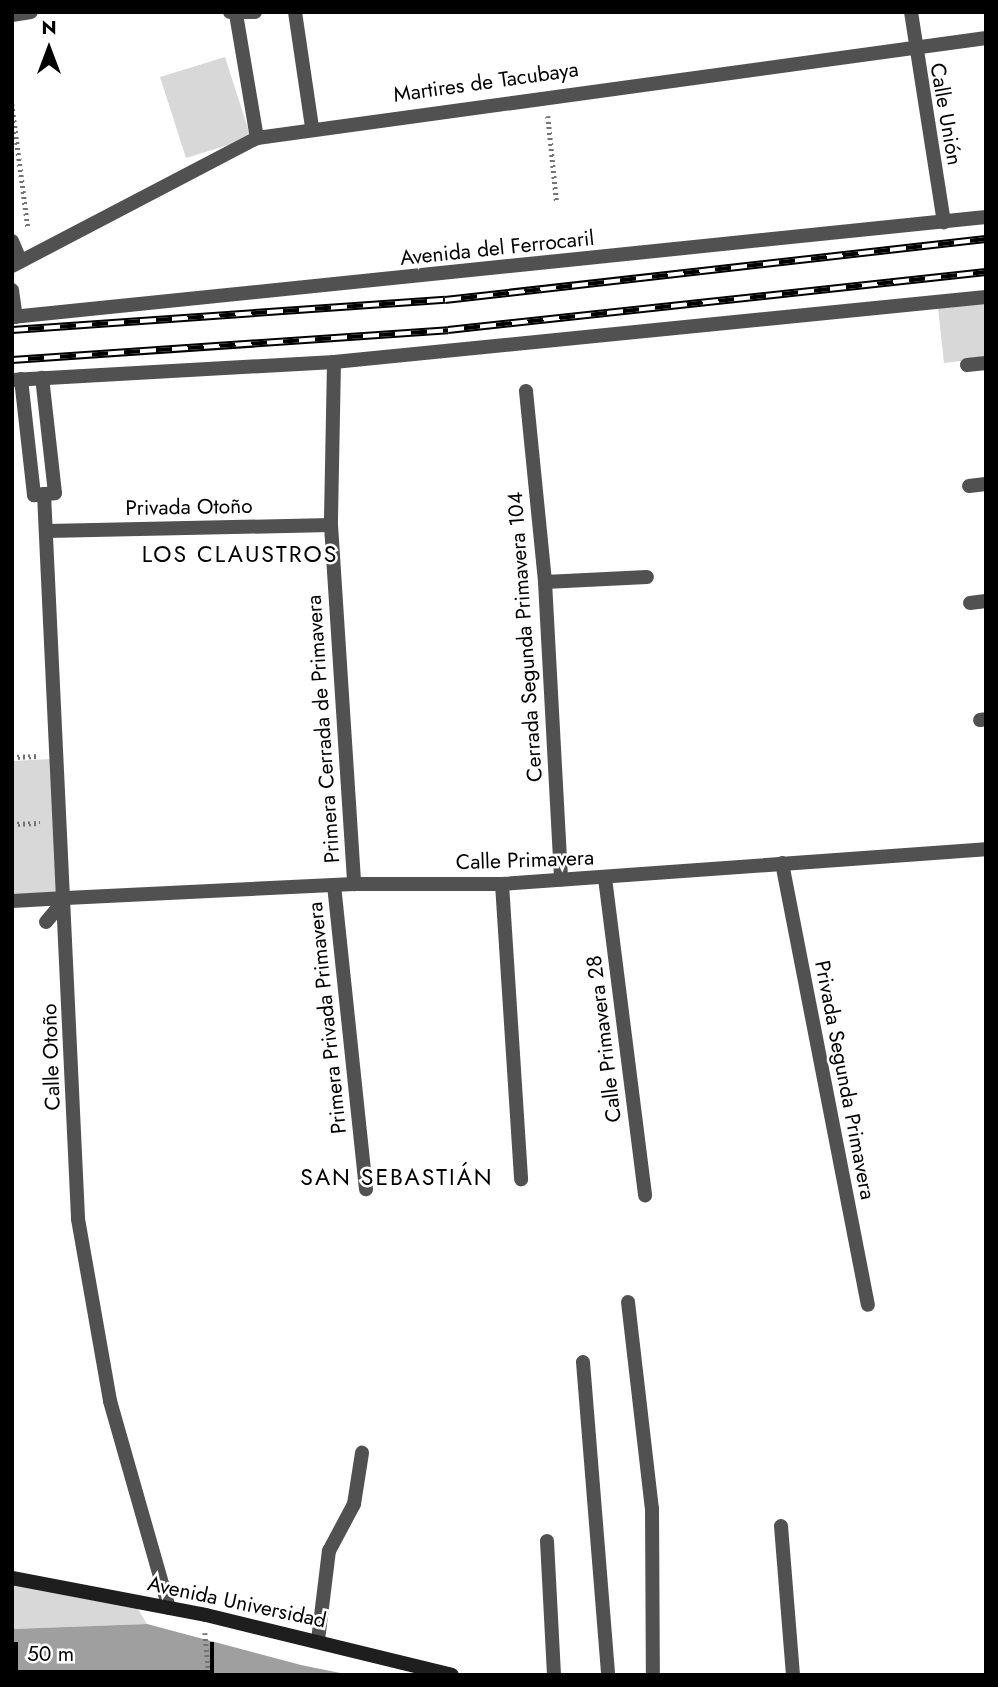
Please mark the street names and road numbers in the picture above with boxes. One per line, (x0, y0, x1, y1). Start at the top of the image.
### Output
street label: Martires de Tacubaya (392, 57, 580, 107)
street label: Calle Unión (925, 61, 967, 167)
street label: Avenida del Ferrocaril (399, 225, 595, 271)
street label: Cerrada Segunda Primavera 104 (502, 491, 548, 783)
street label: Privada Otoño (125, 493, 253, 521)
street label: Primera Cerrada de Primavera (301, 594, 345, 864)
street label: Calle Primavera (455, 845, 595, 875)
street label: Primera Privada Primavera (302, 901, 352, 1135)
street label: Calle Primavera 28 (581, 954, 627, 1124)
street label: Privada Segunda Primavera (809, 958, 881, 1202)
street label: Calle Otoño (37, 1003, 65, 1111)
street label: Avenida Universidad (145, 1571, 329, 1633)

